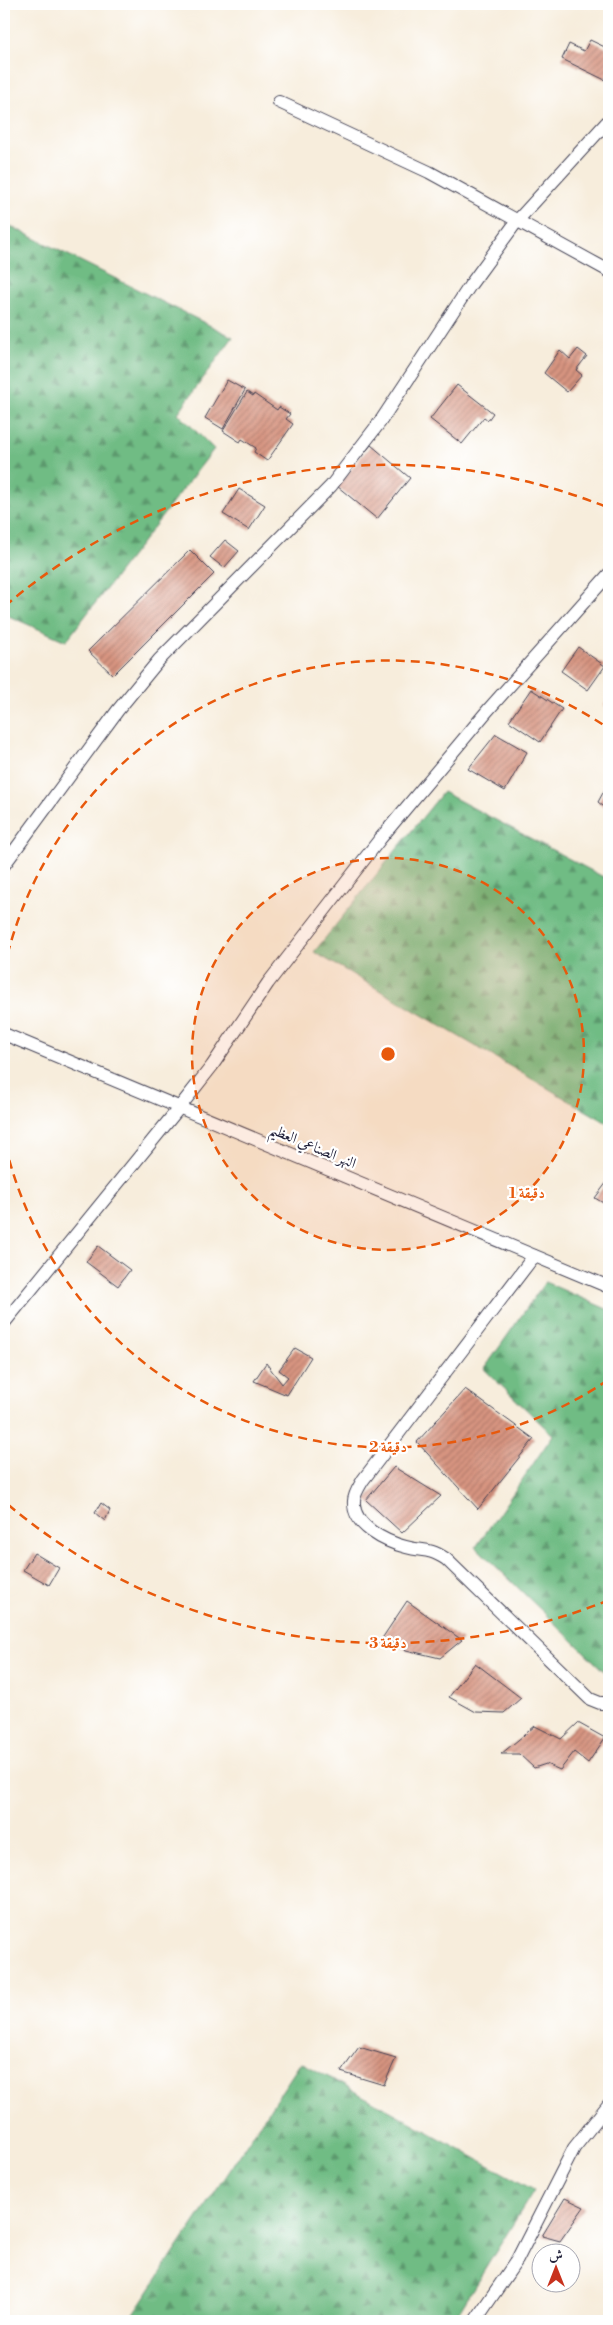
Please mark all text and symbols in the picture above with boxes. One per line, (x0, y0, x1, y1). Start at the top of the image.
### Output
centre of rings (379, 1045, 397, 1063)
street label: النهر الصناعي العظيم (265, 1120, 359, 1178)
text: 1 دقيقة (509, 1184, 545, 1203)
text: 2 دقيقة (369, 1438, 407, 1457)
text: 3 دقيقة (369, 1634, 407, 1653)
north arrow (530, 2242, 580, 2292)
text: ش (549, 2247, 563, 2265)

